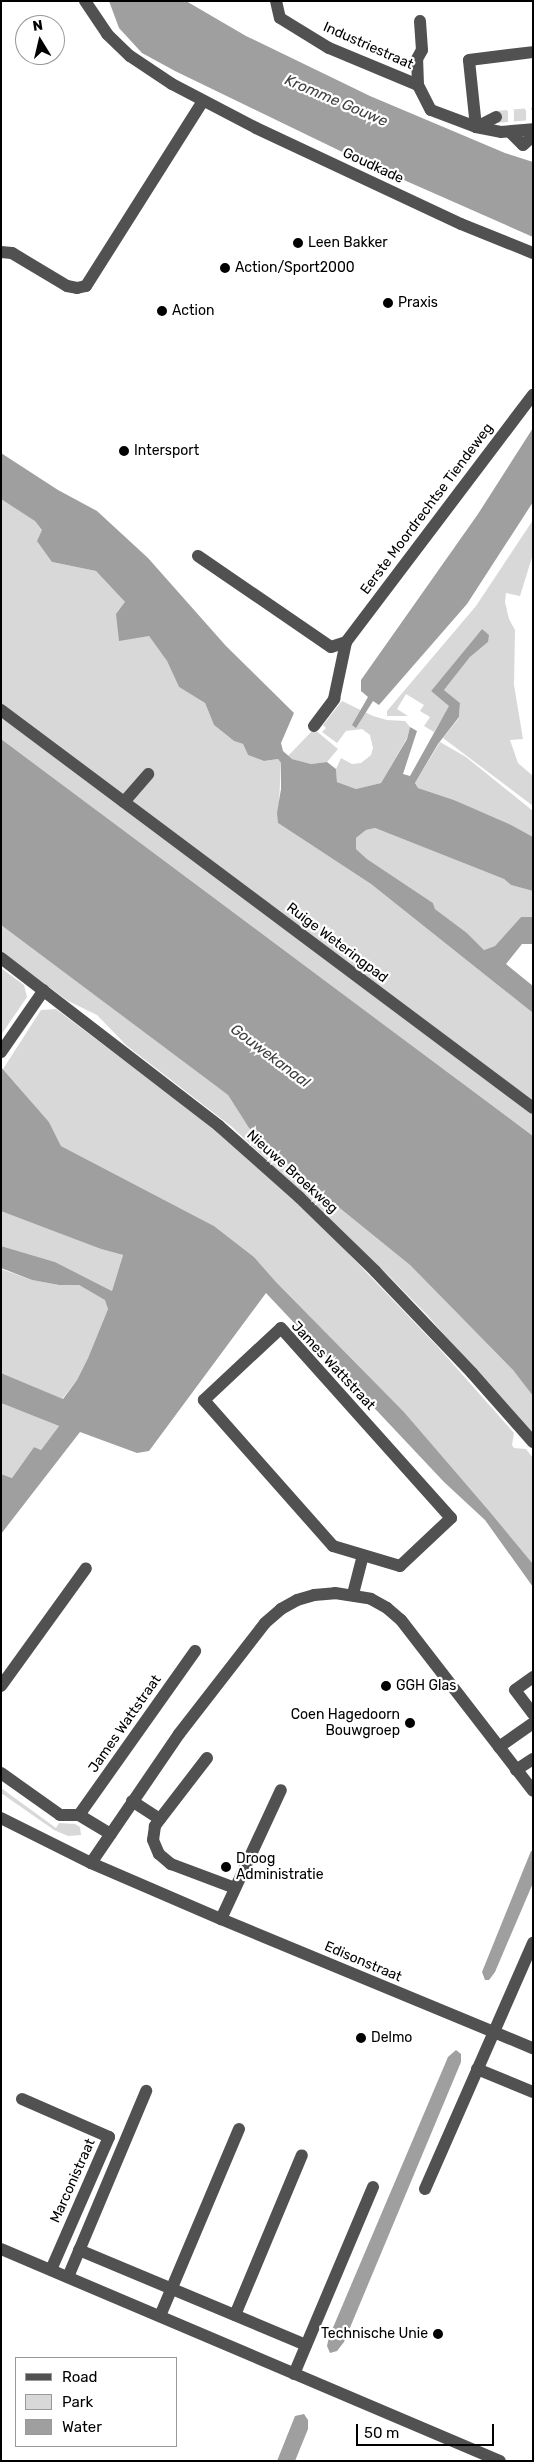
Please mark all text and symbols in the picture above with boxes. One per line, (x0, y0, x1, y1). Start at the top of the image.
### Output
north arrow (15, 15, 65, 65)
text: N (31, 16, 44, 35)
street label: Industriestraat (320, 19, 416, 73)
water label: Kromme Gouwe (282, 71, 390, 131)
street label: Goudkade (340, 145, 406, 187)
place label: Leen Bakker (308, 235, 388, 251)
marker: Leen Bakker (292, 237, 304, 249)
place label: Action/Sport2000 (235, 260, 355, 276)
marker: Action/Sport2000 (219, 262, 231, 274)
place label: Praxis (398, 295, 438, 311)
marker: Praxis (382, 297, 394, 309)
place label: Action (172, 303, 214, 319)
marker: Action (156, 305, 168, 317)
street label: Eerste Moordrechtse Tiendeweg (357, 420, 497, 598)
place label: Intersport (134, 443, 199, 459)
marker: Intersport (118, 445, 130, 457)
street label: Ruige Weteringpad (283, 899, 391, 987)
water label: Gouwekanaal (227, 1020, 313, 1092)
street label: Nieuwe Broekweg (243, 1127, 341, 1217)
street label: James Wattstraat (287, 1318, 379, 1414)
street label: James Wattstraat (85, 1672, 165, 1776)
place label: GGH Glas (396, 1678, 456, 1694)
marker: GGH Glas (380, 1680, 392, 1692)
place label: Coen Hagedoorn Bouwgroep (291, 1707, 400, 1740)
marker: Coen Hagedoorn Bouwgroep (404, 1717, 416, 1729)
place label: Droog Administratie (236, 1851, 324, 1884)
marker: Droog Administratie (220, 1861, 232, 1873)
street label: Edisonstraat (322, 1938, 404, 1986)
place label: Delmo (371, 2030, 412, 2046)
marker: Delmo (355, 2032, 367, 2044)
street label: Marconistraat (47, 2136, 99, 2226)
place label: Technische Unie (321, 2326, 428, 2342)
marker: Technische Unie (432, 2328, 444, 2340)
legend (15, 2357, 178, 2447)
text: Road (62, 2368, 98, 2386)
text: Park (62, 2393, 93, 2411)
scale bar (359, 2414, 496, 2446)
text: Water (62, 2418, 102, 2436)
text: 50 m (364, 2424, 399, 2442)

